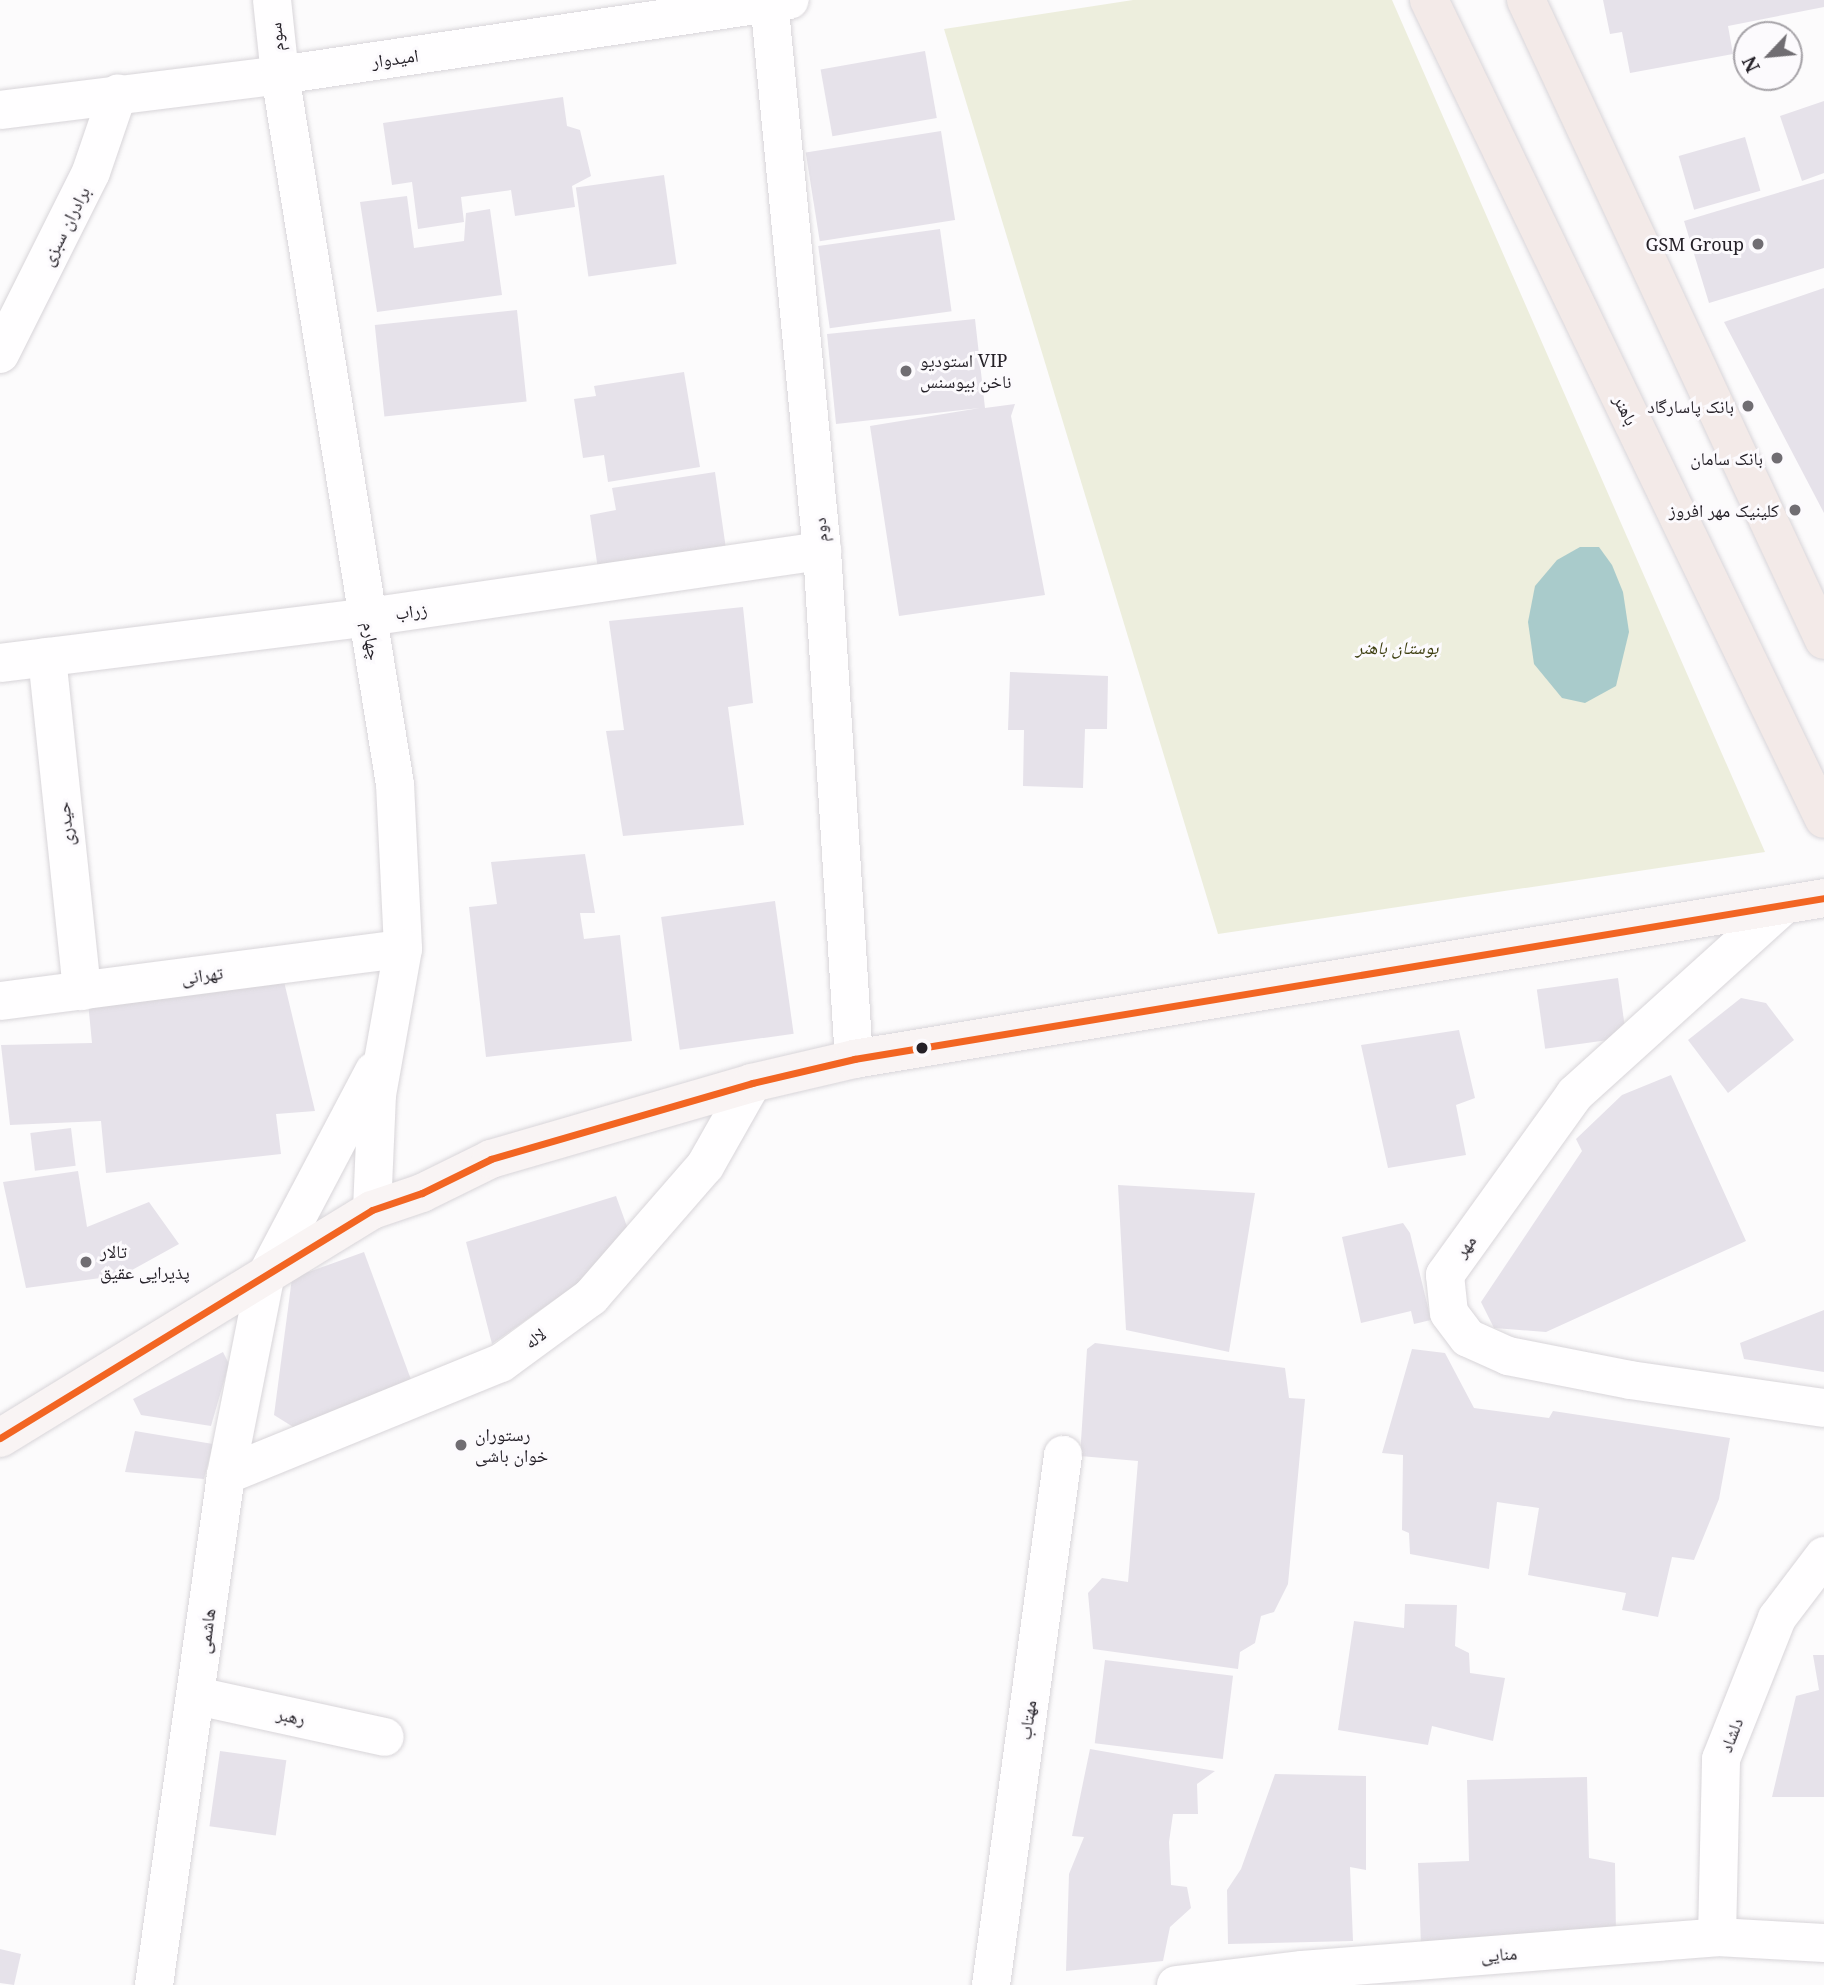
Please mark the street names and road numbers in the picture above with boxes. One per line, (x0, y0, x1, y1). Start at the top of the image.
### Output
street label: سوم (264, 21, 288, 53)
street label: امیدوار (370, 44, 420, 72)
street label: برادران سبزی (36, 183, 94, 269)
street label: باهنر (1609, 391, 1643, 429)
street label: دوم (808, 517, 832, 543)
street label: زراب (394, 598, 428, 624)
street label: چهارم (358, 620, 386, 662)
street label: حیدری (52, 801, 78, 847)
street label: تهرانی (180, 961, 224, 989)
street label: مهر (1450, 1231, 1480, 1261)
street label: لاله (520, 1323, 550, 1353)
street label: هاشمی (193, 1607, 219, 1655)
street label: مهتاب (1014, 1699, 1040, 1741)
street label: رهبر (275, 1702, 307, 1730)
street label: دلشاد (1715, 1715, 1747, 1755)
street label: منایی (1480, 1942, 1518, 1966)

